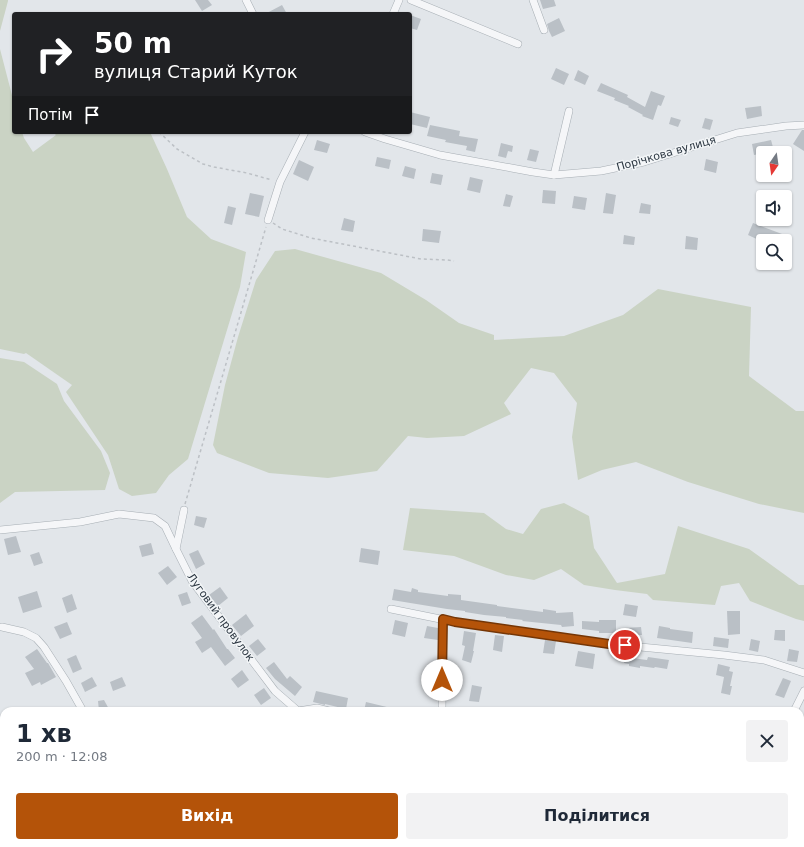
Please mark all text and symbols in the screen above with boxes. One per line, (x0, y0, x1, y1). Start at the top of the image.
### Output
text: 50 m (94, 27, 172, 60)
icon: right (28, 28, 80, 80)
text: вулиця Старий Куток (94, 61, 298, 82)
icon: arrive (81, 104, 103, 126)
text: Потім (28, 106, 73, 124)
street label: Порічкова вулиця (615, 133, 717, 174)
north arrow (756, 146, 792, 182)
map controls (756, 146, 792, 270)
button: sound (756, 190, 792, 226)
button: search (756, 234, 792, 270)
street label: Луговий провулок (184, 571, 257, 664)
pin (608, 628, 642, 662)
icon: arrive (614, 634, 636, 656)
position arrow (421, 659, 463, 701)
text: 1 хв (16, 720, 72, 748)
button: close (746, 720, 788, 762)
text: 200 m · 12:08 (16, 749, 107, 764)
button: Вихід (16, 793, 398, 839)
button: Поділитися (406, 793, 788, 839)

